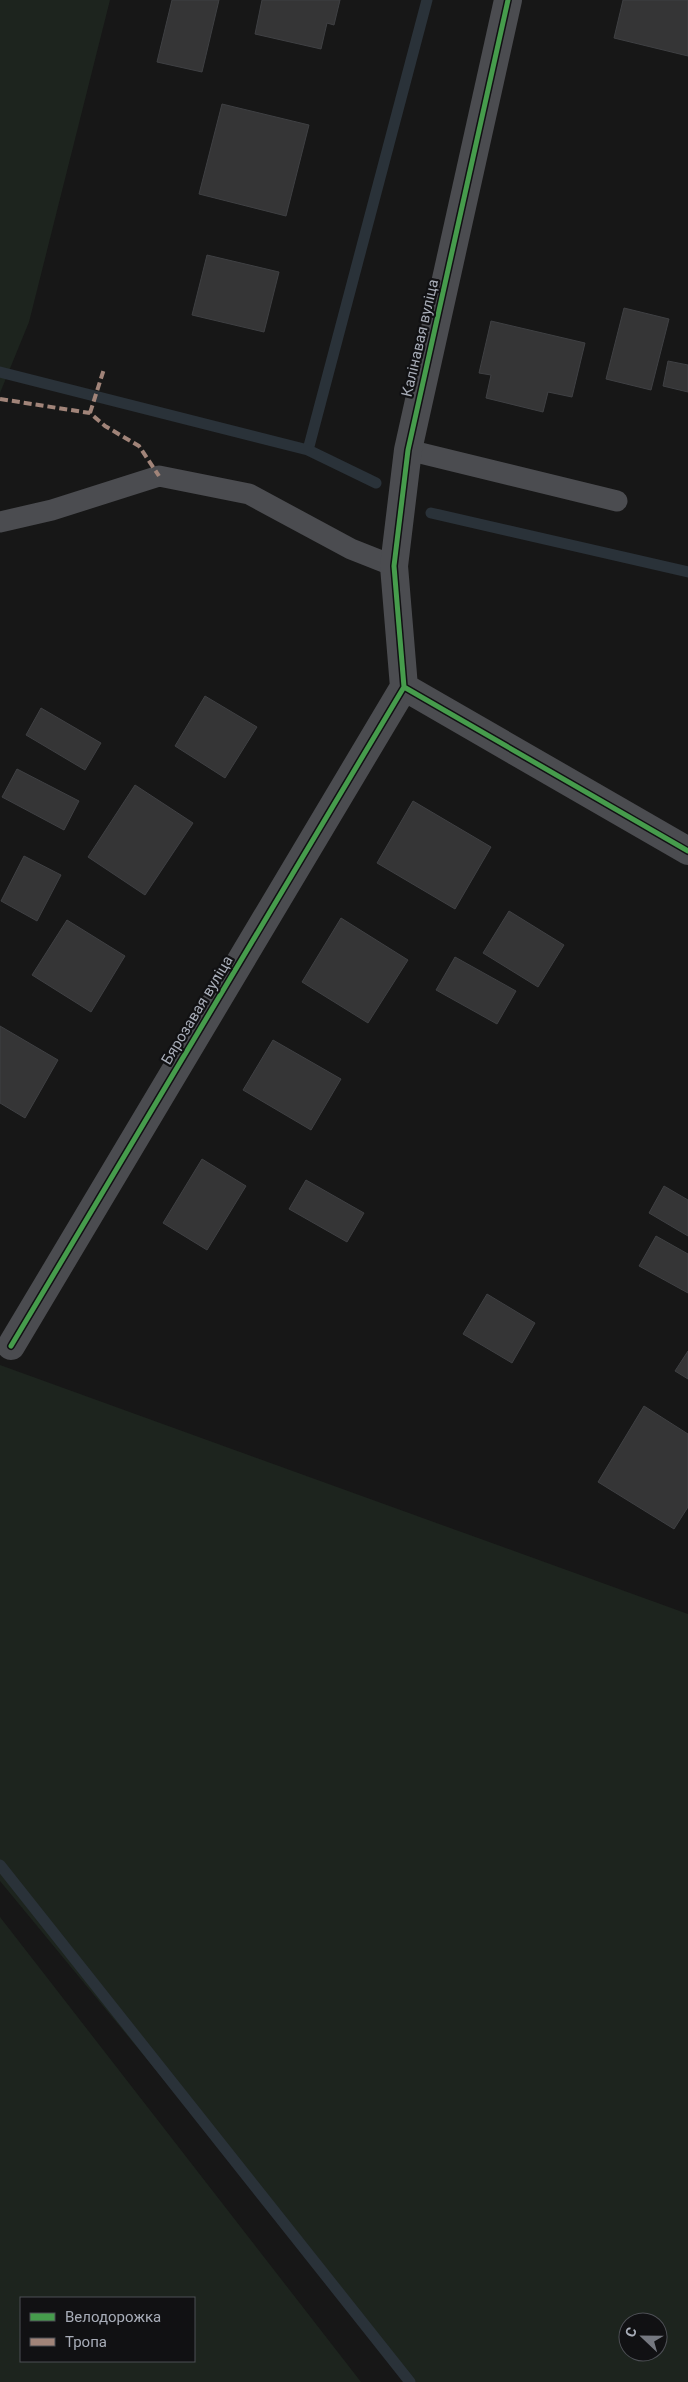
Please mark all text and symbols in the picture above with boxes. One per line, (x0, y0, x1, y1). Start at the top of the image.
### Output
street label: Калінавая вуліца (398, 277, 442, 399)
street label: Бярозавая вуліца (157, 952, 237, 1068)
legend (20, 2297, 195, 2362)
text: Велодорожка (65, 2308, 161, 2326)
north arrow (618, 2312, 668, 2362)
text: С (622, 2325, 640, 2339)
text: Тропа (65, 2333, 107, 2351)

